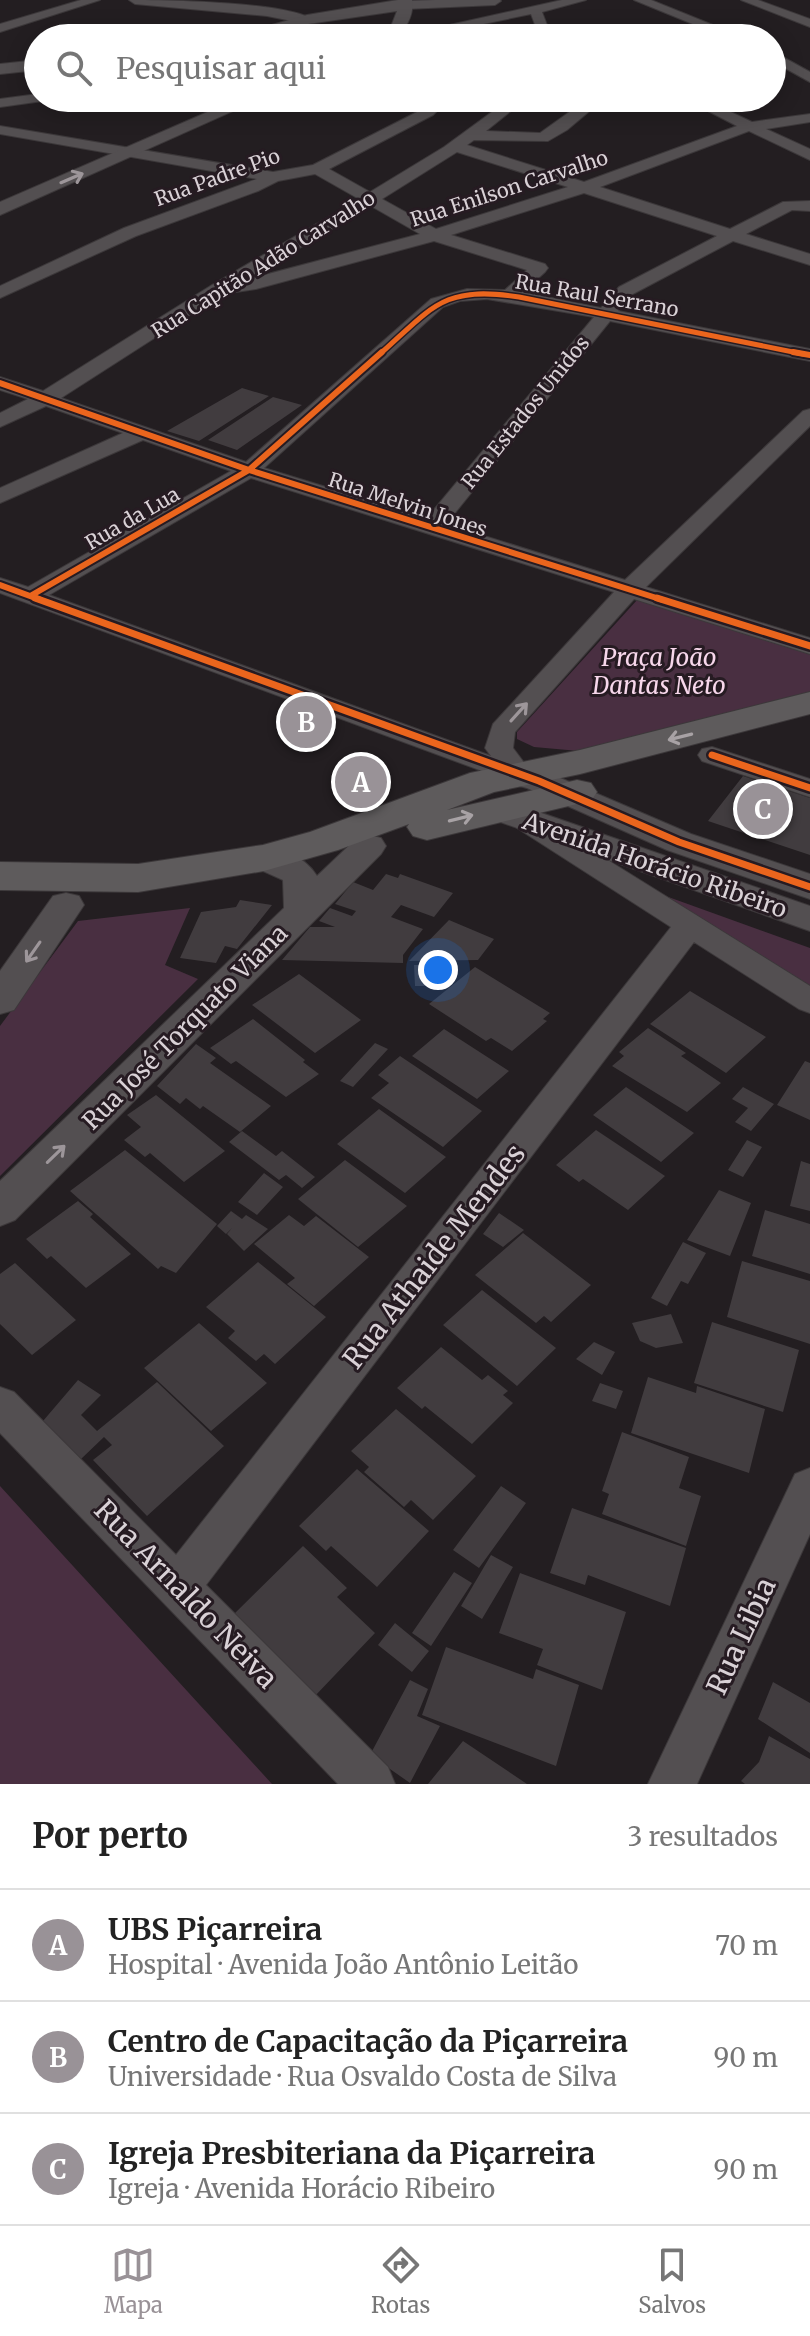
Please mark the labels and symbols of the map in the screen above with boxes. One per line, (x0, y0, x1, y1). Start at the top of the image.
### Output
street label: Rua Padre Pio (151, 143, 283, 211)
street label: Rua Enilson Carvalho (407, 144, 611, 232)
one-way arrow (59, 170, 83, 185)
street label: Rua Capitão Adão Carvalho (147, 185, 380, 343)
street label: Rua Raul Serrano (513, 268, 681, 322)
street label: Rua Estados Unidos (456, 331, 594, 493)
street label: Rua Melvin Jones (325, 467, 491, 541)
street label: Rua da Lua (80, 481, 184, 555)
park label: Praça João Dantas Neto (591, 642, 726, 701)
pin: B (280, 692, 332, 752)
one-way arrow (510, 702, 528, 722)
one-way arrow (668, 731, 694, 746)
pin: A (335, 752, 387, 812)
pin: C (737, 779, 789, 839)
street label: Avenida Horácio Ribeiro (518, 805, 791, 925)
one-way arrow (448, 810, 474, 825)
street label: Rua José Torquato Viana (76, 918, 294, 1136)
one-way arrow (25, 941, 41, 963)
your location (418, 950, 458, 990)
street label: Rua Athaide Mendes (335, 1136, 533, 1376)
one-way arrow (46, 1145, 65, 1164)
street label: Rua Arnaldo Neiva (87, 1492, 285, 1696)
street label: Rua Libia (698, 1572, 784, 1700)

